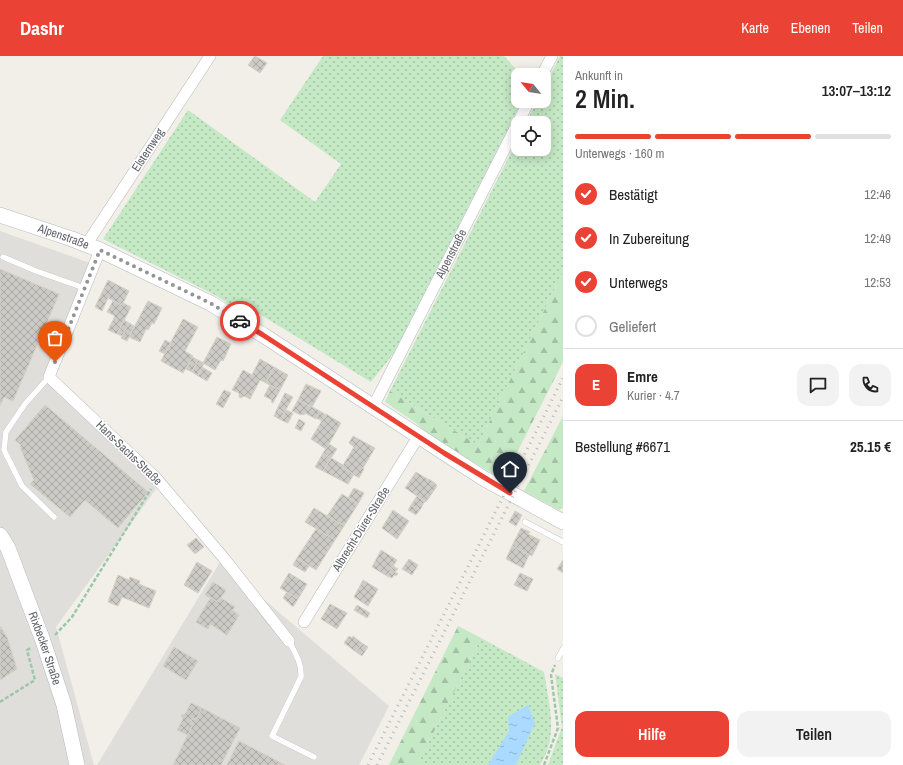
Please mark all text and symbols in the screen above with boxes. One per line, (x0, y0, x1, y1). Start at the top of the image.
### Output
text: Dashr (20, 15, 64, 41)
text: Karte (741, 19, 769, 37)
text: Ebenen (791, 19, 830, 37)
text: Teilen (852, 19, 883, 37)
text: Ankunft in (575, 67, 623, 84)
north arrow (511, 68, 551, 108)
map controls (511, 68, 551, 156)
text: 13:07–13:12 (822, 80, 891, 101)
text: 2 Min. (575, 81, 635, 116)
button: locate (511, 116, 551, 156)
street label: Elsternweg (128, 125, 168, 175)
text: Unterwegs · 160 m (575, 145, 664, 162)
icon: check (575, 183, 597, 205)
text: Bestätigt (609, 184, 658, 205)
text: 12:46 (864, 186, 891, 203)
street label: Alpenstraße (35, 220, 91, 253)
street label: Alpenstraße (431, 226, 470, 282)
icon: check (575, 227, 597, 249)
text: In Zubereitung (609, 228, 689, 249)
text: 12:49 (864, 230, 891, 247)
icon: check (575, 271, 597, 293)
text: Unterwegs (609, 272, 668, 293)
text: 12:53 (864, 274, 891, 291)
courier (220, 301, 260, 341)
icon: car (229, 310, 251, 332)
text: Geliefert (609, 316, 656, 337)
pin (38, 321, 72, 362)
icon: bag (44, 327, 66, 349)
button: chat (797, 364, 839, 406)
button: phone (849, 364, 891, 406)
text: Emre (627, 366, 658, 387)
text: E (592, 374, 600, 395)
text: Kurier · 4.7 (627, 387, 680, 404)
street label: Hans-Sachs-Straße (92, 417, 166, 489)
text: Bestellung #6671 (575, 436, 670, 457)
text: 25.15 € (850, 436, 891, 457)
pin (493, 452, 527, 493)
icon: home (499, 458, 521, 480)
street label: Albrecht-Dürer-Straße (328, 484, 393, 575)
street label: Rixbecker Straße (25, 609, 65, 687)
button: Hilfe (575, 711, 729, 757)
button: Teilen (737, 711, 891, 757)

